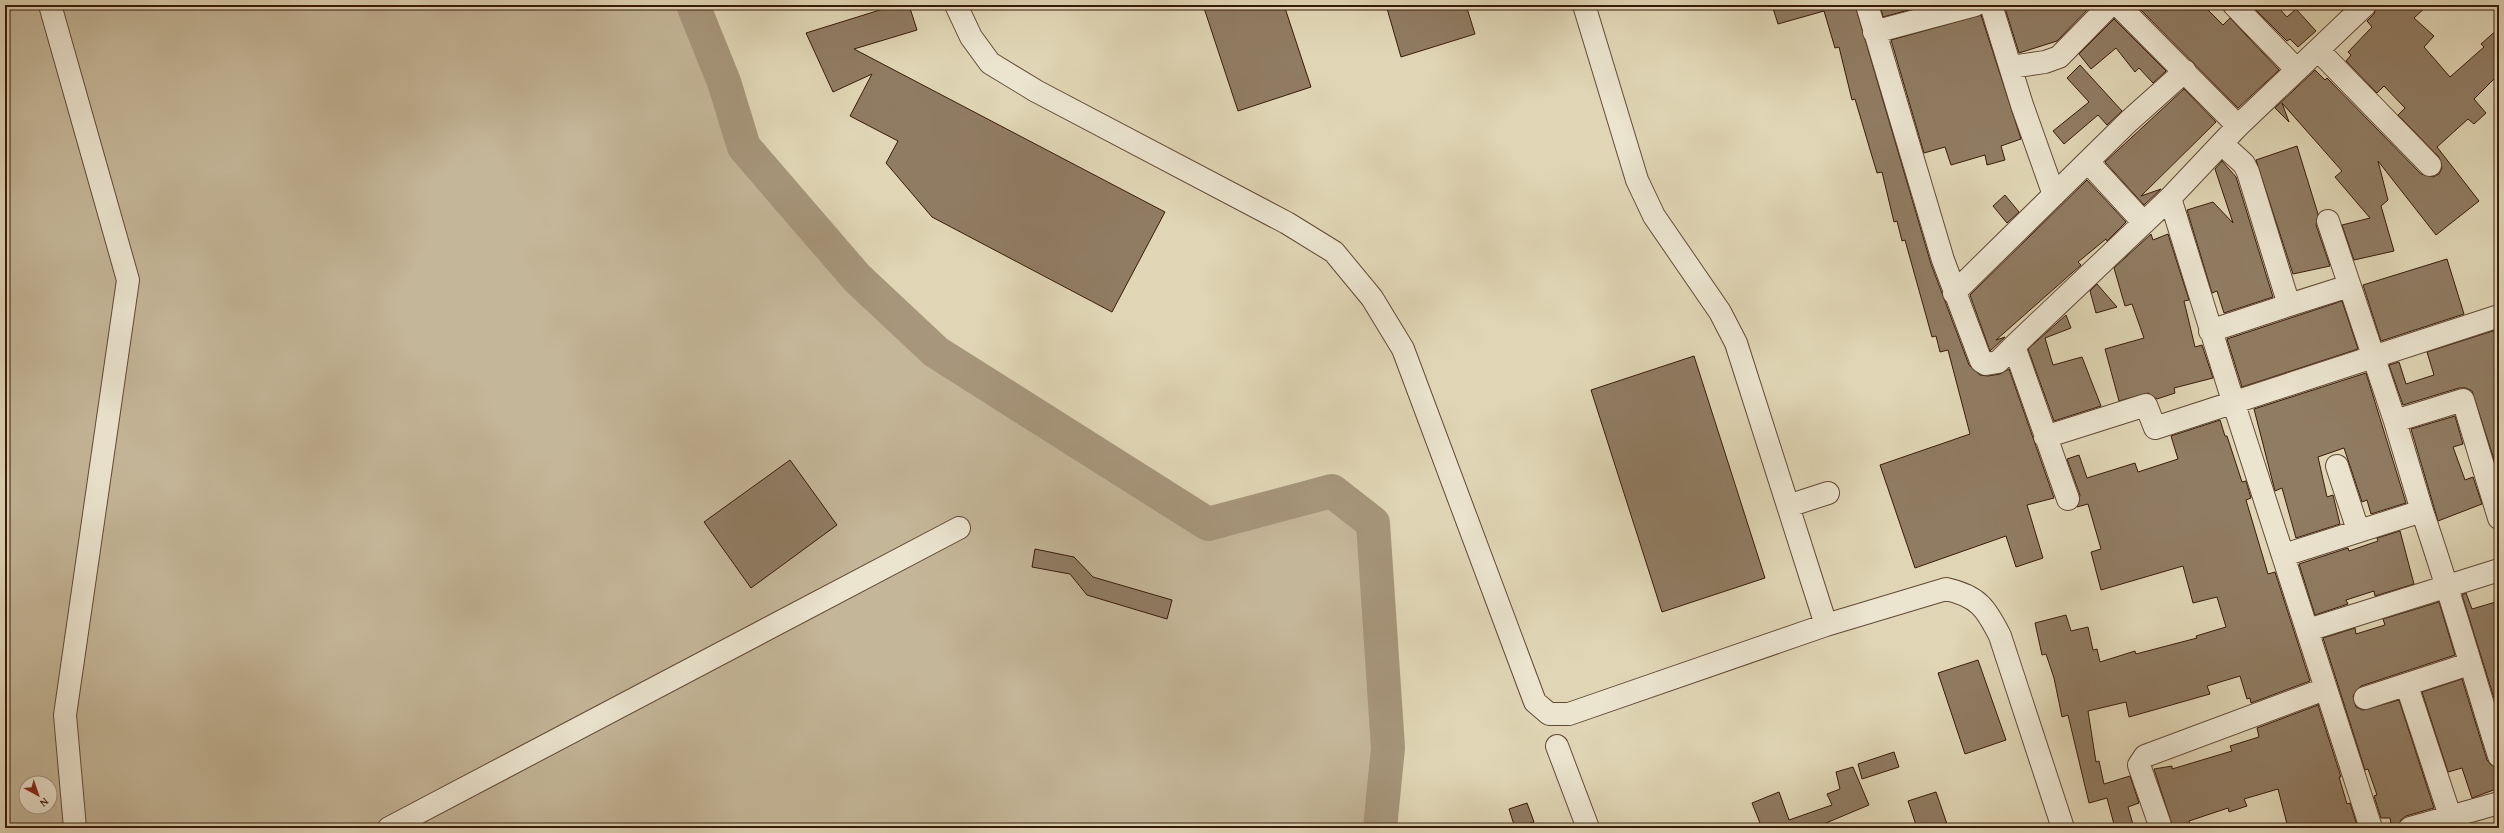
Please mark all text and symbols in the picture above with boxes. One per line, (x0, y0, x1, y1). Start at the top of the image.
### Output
north arrow (18, 775, 58, 815)
text: N (36, 794, 52, 812)

